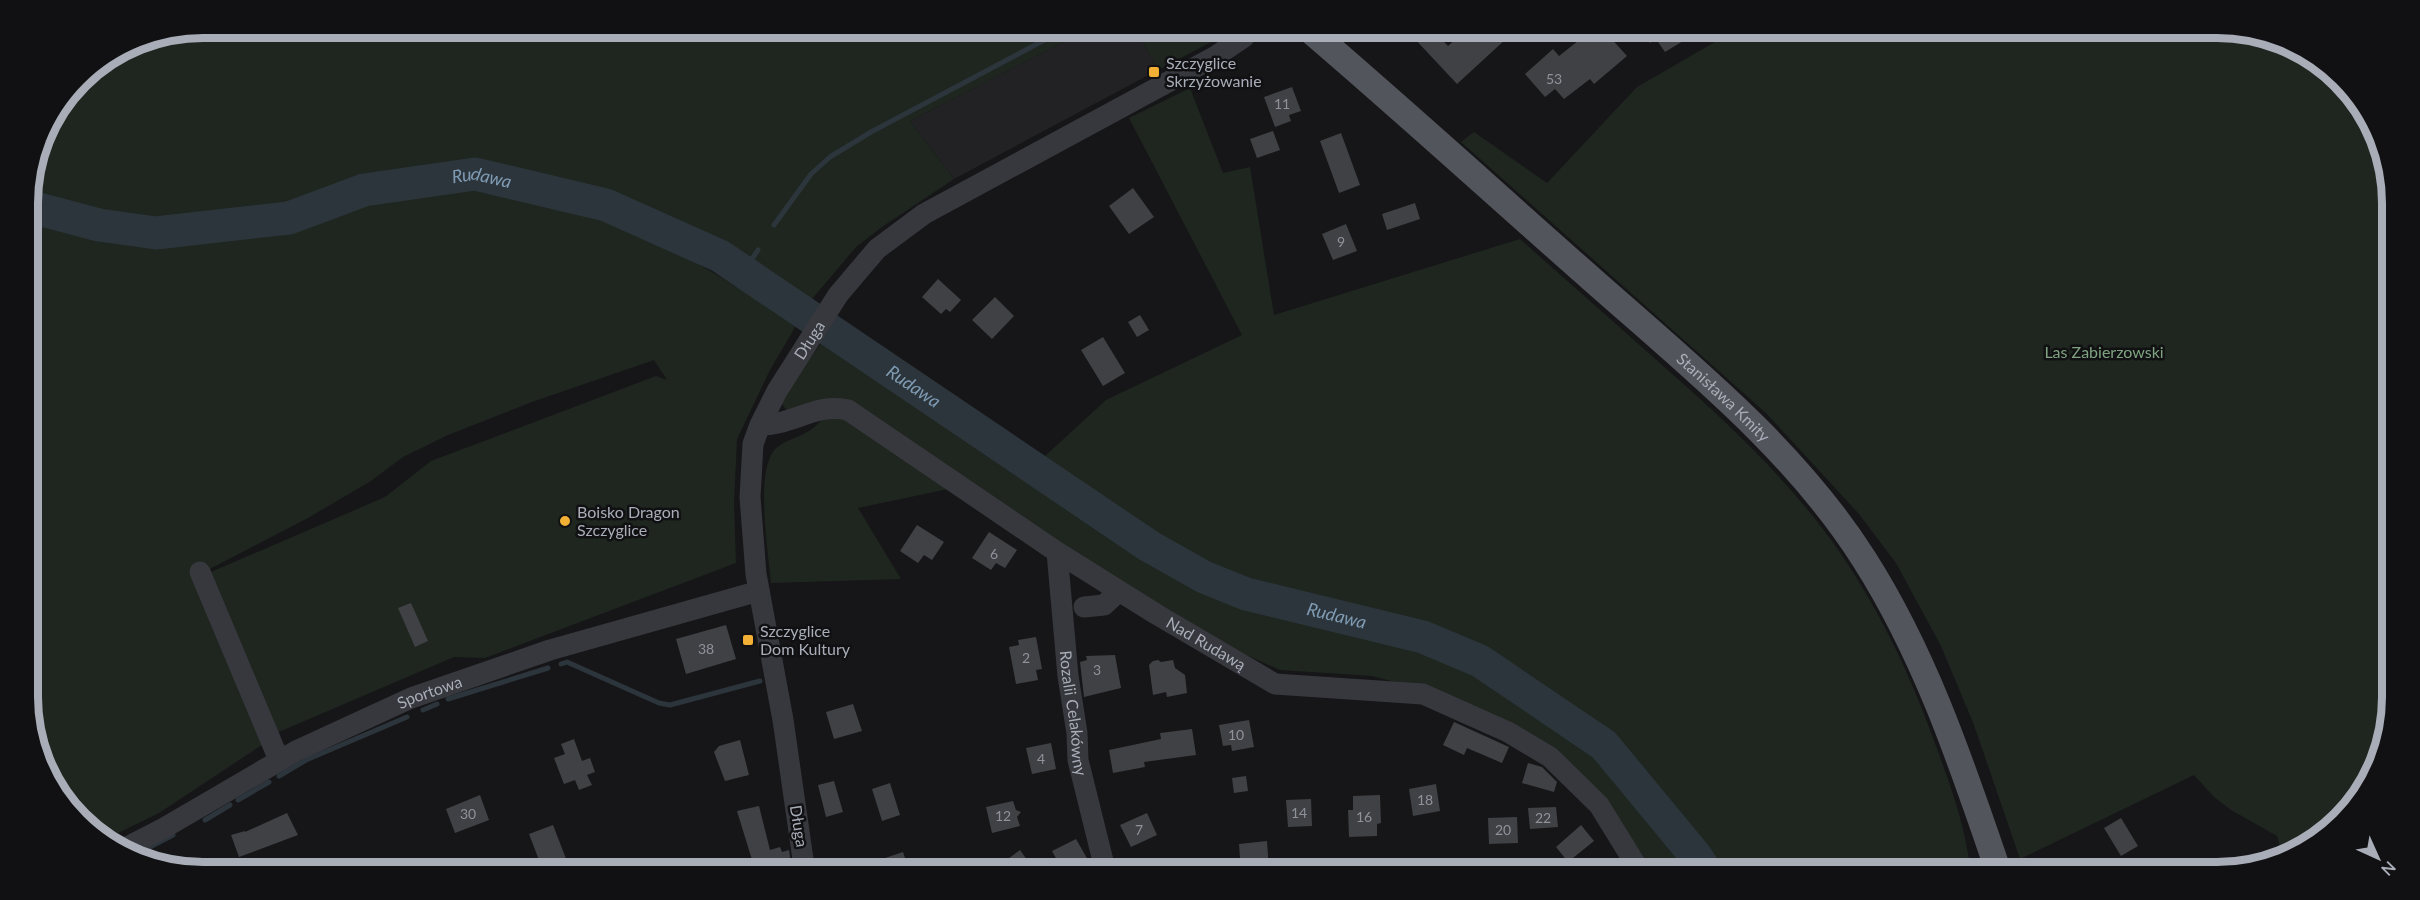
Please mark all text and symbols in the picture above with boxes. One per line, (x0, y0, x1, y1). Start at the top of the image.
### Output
place label: Szczyglice Skrzyżowanie (1166, 53, 1262, 90)
marker: Szczyglice Skrzyżowanie (1147, 65, 1161, 79)
house number: 53 (1546, 70, 1562, 87)
house number: 11 (1274, 95, 1290, 112)
water label: Rudawa (450, 161, 514, 192)
house number: 9 (1337, 233, 1345, 250)
street label: Długa (790, 317, 828, 363)
park label: Las Zabierzowski (2044, 342, 2164, 361)
street label: Stanisława Kmity (1673, 349, 1775, 446)
water label: Rudawa (883, 360, 945, 412)
place label: Boisko Dragon Szczyglice (577, 502, 680, 539)
marker: Boisko Dragon Szczyglice (558, 514, 572, 528)
house number: 6 (990, 545, 998, 562)
water label: Rudawa (1305, 597, 1369, 633)
street label: Nad Rudawą (1163, 612, 1250, 674)
place label: Szczyglice Dom Kultury (760, 621, 851, 658)
marker: Szczyglice Dom Kultury (741, 633, 755, 647)
house number: 38 (698, 640, 714, 657)
house number: 2 (1022, 649, 1030, 666)
street label: Rozalii Celakówny (1057, 650, 1092, 778)
house number: 3 (1093, 661, 1101, 678)
street label: Sportowa (394, 671, 464, 712)
house number: 10 (1228, 726, 1244, 743)
house number: 4 (1037, 750, 1045, 767)
house number: 18 (1417, 791, 1433, 808)
street label: Długa (787, 804, 812, 848)
house number: 14 (1291, 804, 1307, 821)
house number: 30 (460, 805, 476, 822)
house number: 12 (995, 807, 1011, 824)
house number: 16 (1356, 808, 1372, 825)
house number: 22 (1535, 809, 1551, 826)
house number: 7 (1135, 821, 1143, 838)
house number: 20 (1495, 821, 1511, 838)
north arrow (2348, 828, 2408, 888)
text: N (2378, 858, 2400, 880)

